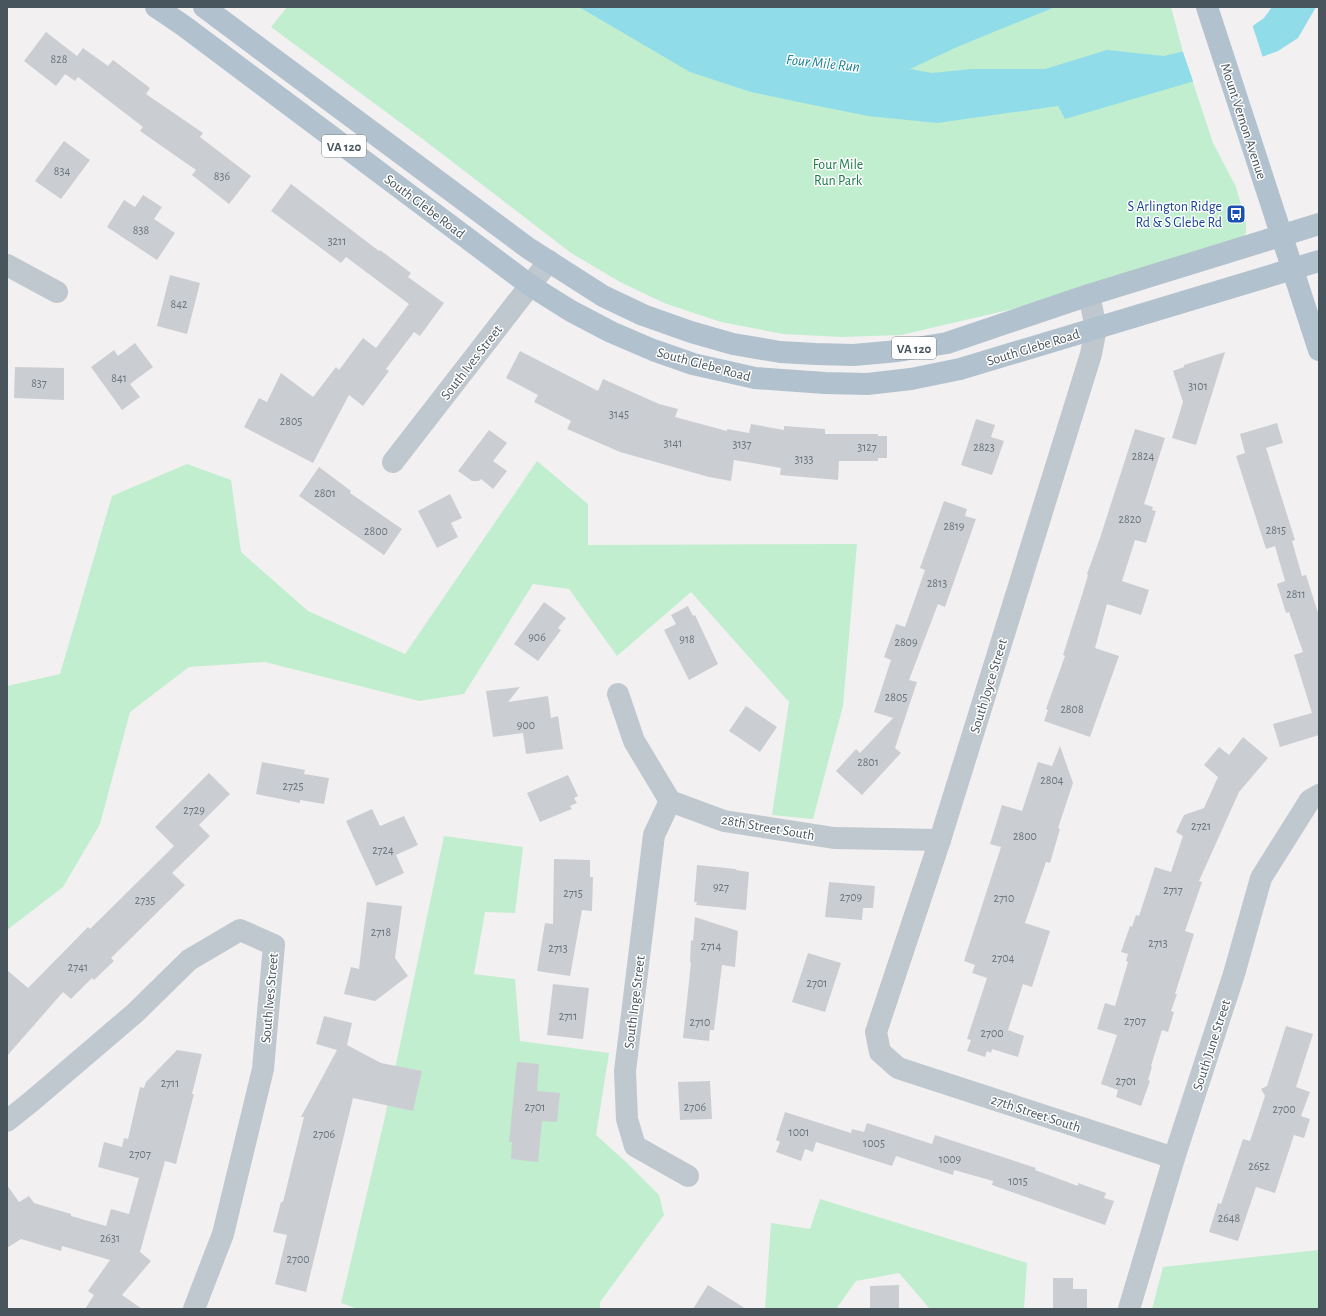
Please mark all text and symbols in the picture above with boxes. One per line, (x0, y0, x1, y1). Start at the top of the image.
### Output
water label: Four Mile Run (785, 52, 860, 75)
house number: 828 (51, 53, 68, 65)
street label: Mount Vernon Avenue (1218, 62, 1268, 181)
road number: VA 120 (322, 135, 366, 157)
park label: Four Mile Run Park (813, 158, 863, 188)
house number: 834 (54, 165, 70, 177)
house number: 836 (214, 170, 230, 182)
street label: South Glebe Road (382, 172, 467, 241)
place label: S Arlington Ridge Rd & S Glebe Rd (1127, 200, 1222, 230)
bus stop icon: S Arlington Ridge Rd & S Glebe Rd (1225, 203, 1247, 225)
house number: 838 (133, 224, 149, 236)
house number: 3211 (328, 235, 346, 247)
house number: 842 (171, 298, 188, 310)
street label: South Ives Street (438, 322, 505, 403)
street label: South Glebe Road (985, 327, 1081, 369)
road number: VA 120 (892, 337, 936, 359)
street label: South Glebe Road (655, 346, 752, 384)
house number: 841 (111, 372, 127, 384)
house number: 837 (31, 377, 47, 389)
house number: 3101 (1188, 380, 1208, 392)
house number: 3145 (609, 408, 629, 420)
house number: 2805 (280, 415, 302, 427)
house number: 3141 (664, 437, 682, 449)
house number: 3137 (732, 438, 752, 450)
house number: 3127 (857, 441, 877, 453)
house number: 2823 (973, 441, 995, 453)
house number: 2824 (1132, 450, 1154, 462)
house number: 3133 (795, 453, 814, 465)
house number: 2801 (314, 487, 336, 499)
house number: 2820 (1119, 513, 1141, 525)
house number: 2819 (944, 520, 965, 532)
house number: 2815 (1266, 524, 1286, 536)
house number: 2800 (364, 525, 388, 537)
house number: 2813 (927, 577, 947, 589)
house number: 2811 (1286, 588, 1306, 600)
house number: 906 (528, 631, 546, 643)
house number: 918 (679, 633, 695, 645)
house number: 2809 (894, 636, 918, 648)
street label: South Joyce Street (968, 637, 1010, 735)
house number: 2805 (885, 691, 907, 703)
house number: 2808 (1060, 703, 1084, 715)
house number: 900 (517, 719, 535, 731)
house number: 2801 (857, 756, 879, 768)
house number: 2804 (1040, 774, 1064, 786)
house number: 2725 (283, 780, 303, 792)
house number: 2729 (183, 804, 205, 816)
street label: 28th Street South (720, 813, 816, 843)
house number: 2721 (1191, 820, 1211, 832)
house number: 2800 (1013, 830, 1037, 842)
house number: 2724 (372, 844, 394, 856)
house number: 927 (713, 881, 729, 893)
house number: 2717 (1163, 884, 1183, 896)
house number: 2715 (563, 887, 583, 899)
house number: 2709 (840, 891, 863, 903)
house number: 2710 (994, 892, 1014, 904)
house number: 2735 (135, 894, 155, 906)
house number: 2718 (371, 926, 391, 938)
house number: 2713 (1148, 937, 1168, 949)
house number: 2714 (701, 940, 721, 952)
house number: 2713 (548, 942, 568, 954)
street label: South Ives Street (259, 952, 281, 1044)
house number: 2704 (992, 952, 1015, 964)
street label: South Inge Street (622, 954, 648, 1050)
house number: 2741 (68, 961, 88, 973)
house number: 2701 (807, 977, 827, 989)
street label: South June Street (1191, 998, 1233, 1092)
house number: 2711 (559, 1010, 577, 1022)
house number: 2707 (1124, 1015, 1146, 1027)
house number: 2710 (690, 1016, 710, 1028)
house number: 2700 (980, 1027, 1004, 1039)
house number: 2701 (1116, 1075, 1136, 1087)
house number: 2711 (161, 1077, 179, 1089)
street label: 27th Street South (989, 1093, 1082, 1135)
house number: 2701 (525, 1101, 545, 1113)
house number: 2706 (684, 1101, 707, 1113)
house number: 2700 (1272, 1103, 1296, 1115)
house number: 1001 (789, 1126, 809, 1138)
house number: 2706 (313, 1128, 336, 1140)
house number: 1005 (863, 1137, 885, 1149)
house number: 2707 (129, 1148, 151, 1160)
house number: 1009 (939, 1153, 962, 1165)
house number: 2652 (1248, 1160, 1270, 1172)
house number: 1015 (1008, 1175, 1028, 1187)
house number: 2648 (1218, 1212, 1241, 1224)
house number: 2631 (100, 1232, 120, 1244)
house number: 2700 (286, 1253, 310, 1265)

